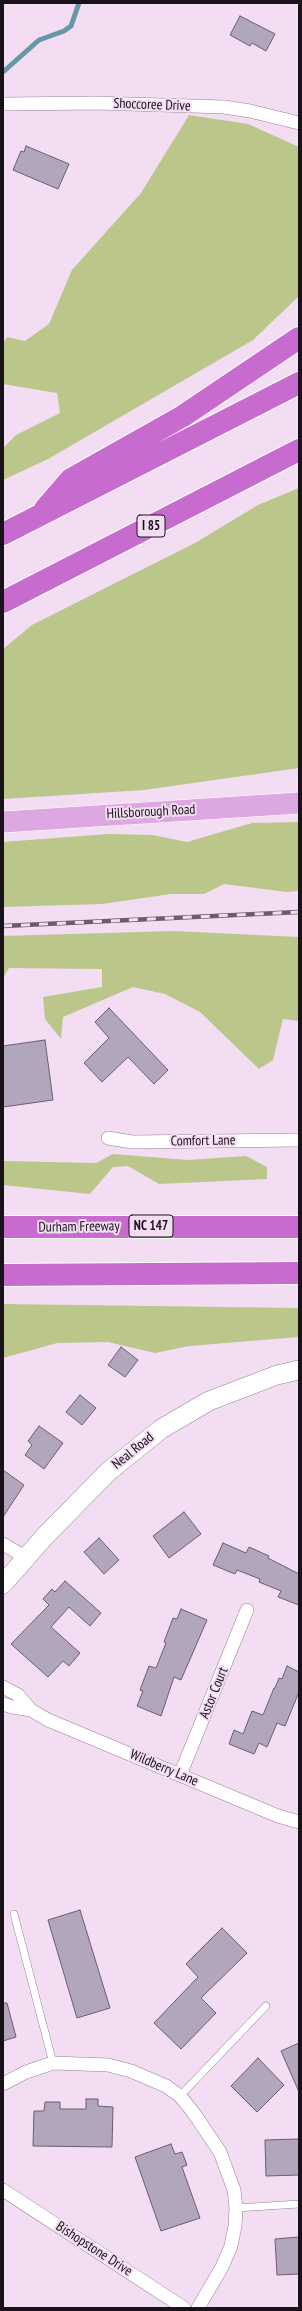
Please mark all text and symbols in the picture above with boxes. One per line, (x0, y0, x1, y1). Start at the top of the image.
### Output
street label: Shoccoree Drive (113, 95, 191, 115)
road number: I 85 (137, 515, 165, 537)
street label: Hillsborough Road (106, 801, 196, 823)
street label: Comfort Lane (170, 1132, 236, 1150)
road number: NC 147 (129, 1215, 173, 1237)
street label: Durham Freeway (38, 1218, 120, 1236)
street label: Neal Road (109, 1429, 157, 1473)
street label: Astor Court (196, 1665, 232, 1721)
street label: Wildberry Lane (127, 1746, 201, 1790)
street label: Bishopstone Drive (53, 2218, 135, 2280)

